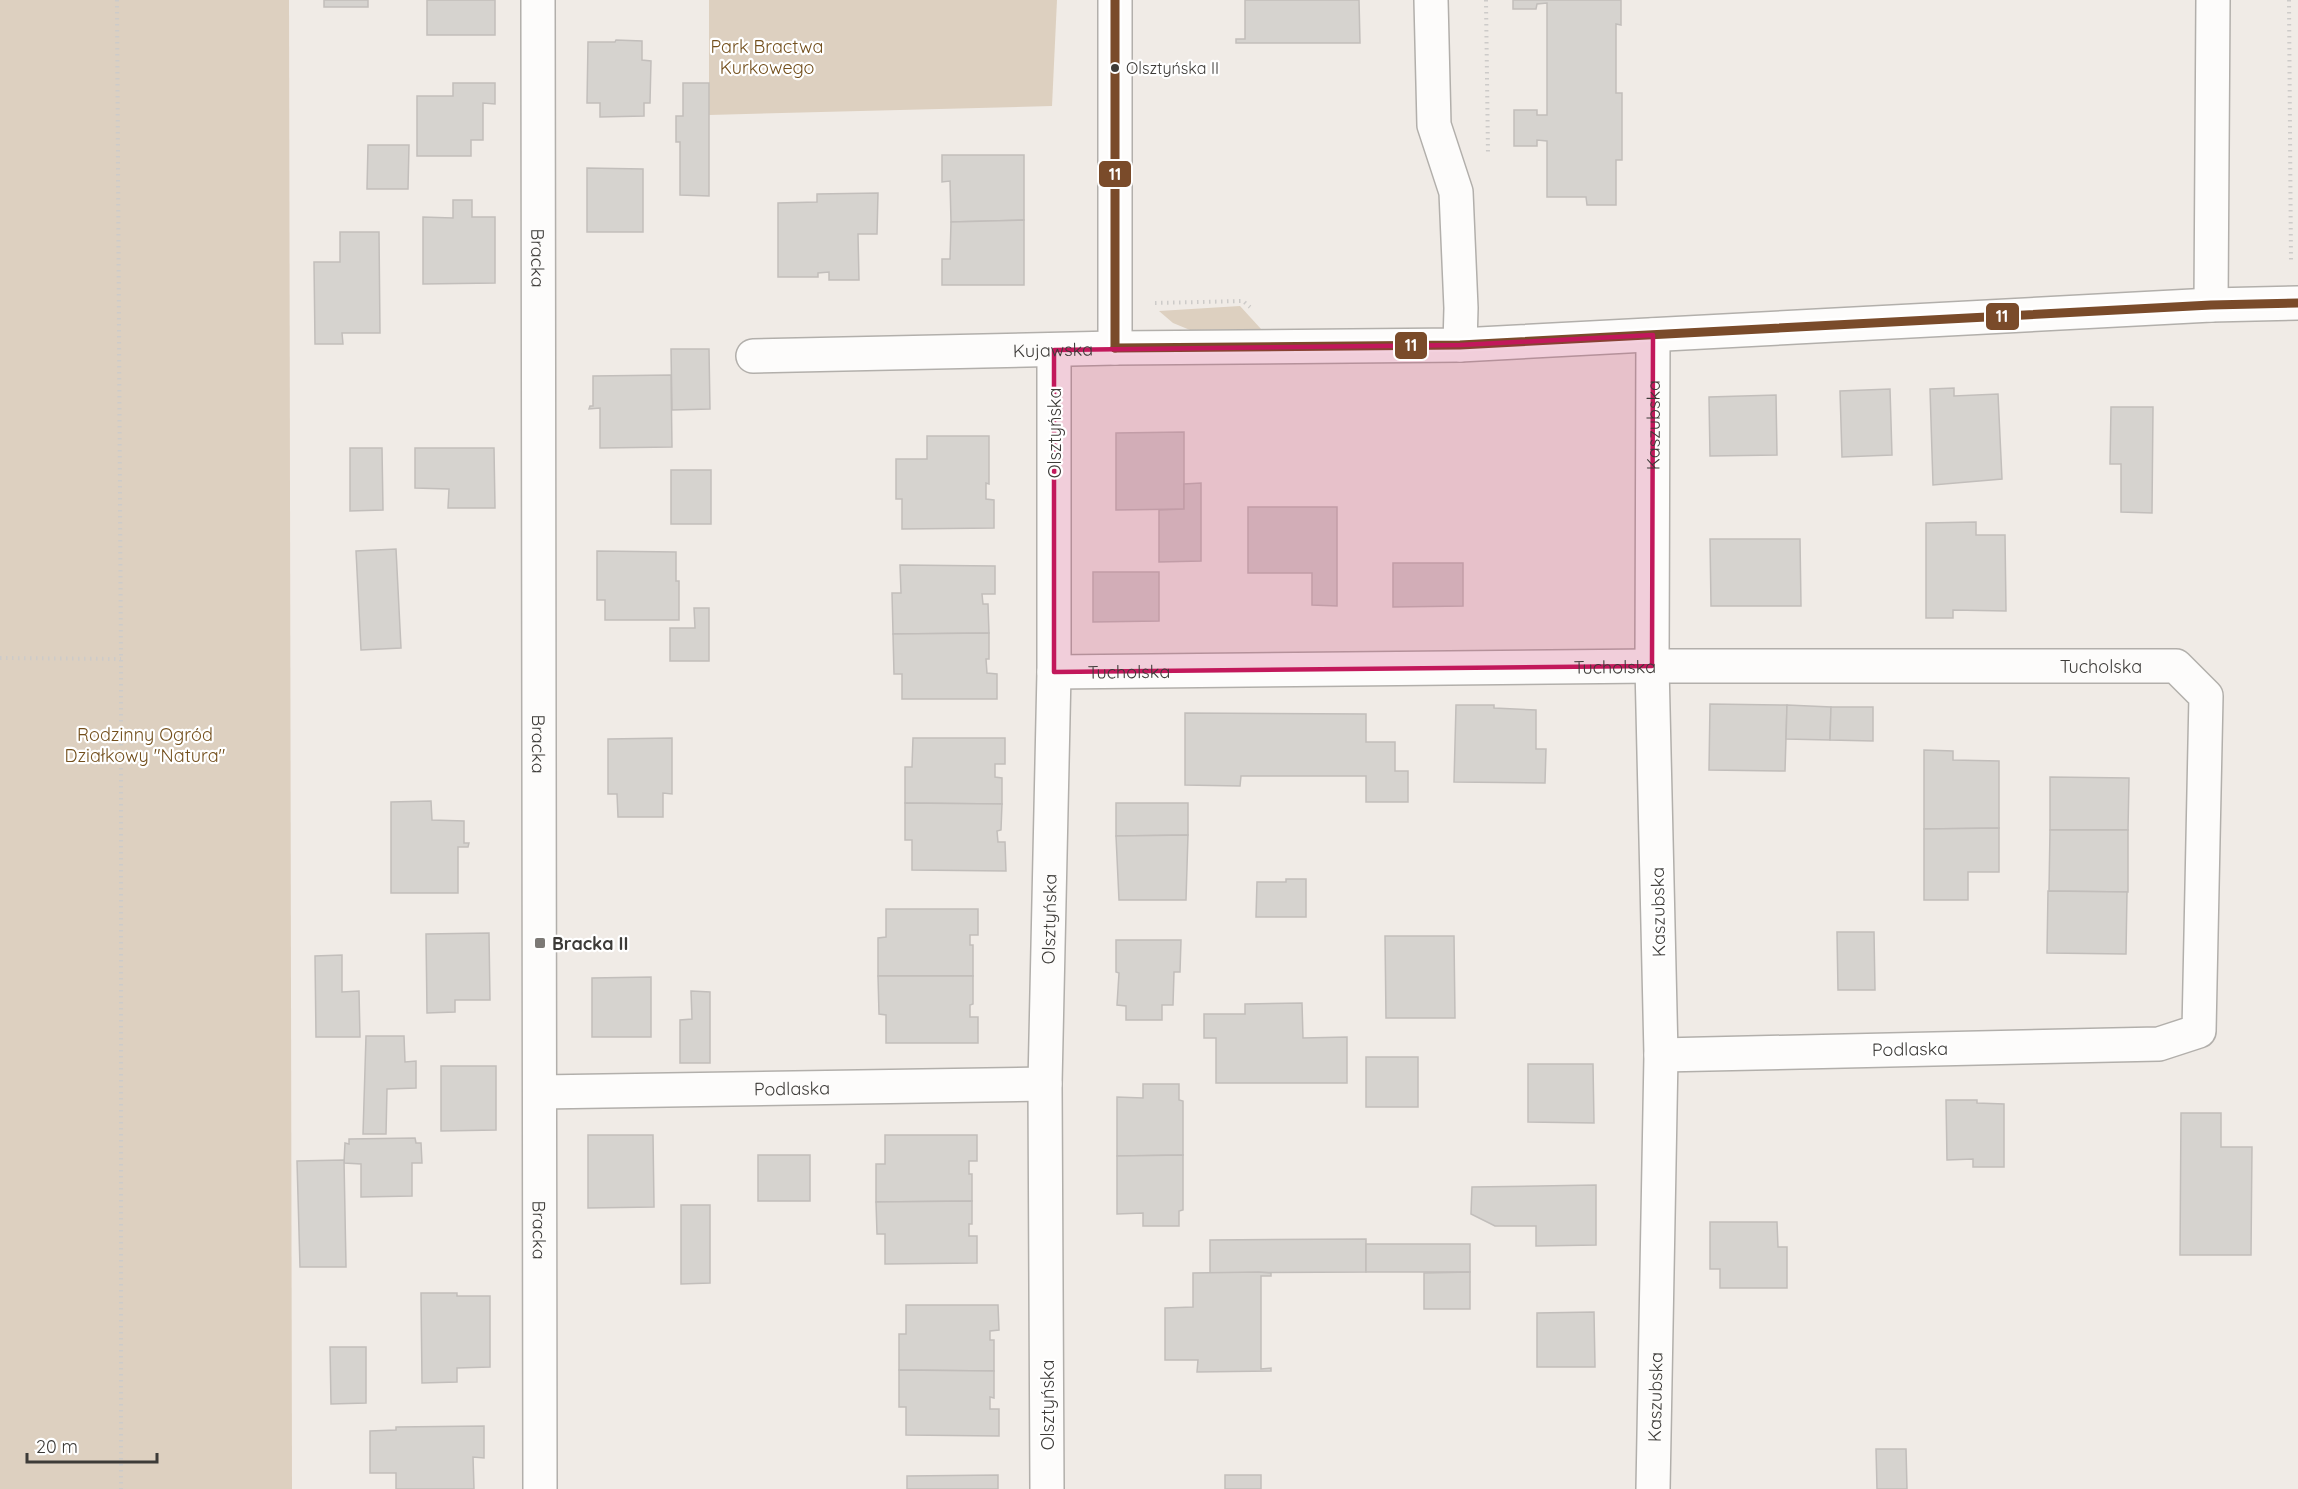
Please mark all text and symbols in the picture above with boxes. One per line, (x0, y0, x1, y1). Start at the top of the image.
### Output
park label: Park Bractwa Kurkowego (710, 35, 824, 79)
place label: Olsztyńska II (1126, 58, 1219, 78)
marker: Olsztyńska II (1109, 62, 1121, 74)
line badge: 11 (1098, 160, 1132, 188)
text: 11 (1109, 164, 1121, 184)
street label: Bracka (527, 228, 550, 288)
line badge: 11 (1985, 302, 2020, 331)
text: 11 (1996, 306, 2008, 326)
line badge: 11 (1394, 331, 1428, 360)
text: 11 (1405, 335, 1417, 355)
street label: Kujawska (1013, 337, 1093, 362)
street label: Kaszubska (1641, 380, 1664, 470)
street label: Olsztyńska (1043, 388, 1066, 478)
street label: Tucholska (1574, 654, 1656, 678)
street label: Tucholska (2060, 655, 2142, 678)
street label: Tucholska (1088, 659, 1170, 683)
street label: Bracka (527, 714, 551, 774)
park label: Rodzinny Ogród Działkowy "Natura" (64, 723, 226, 767)
street label: Kaszubska (1646, 867, 1670, 957)
street label: Olsztyńska (1036, 873, 1061, 965)
place label: Bracka II (552, 932, 628, 955)
marker: Bracka II (533, 936, 547, 950)
street label: Podlaska (1872, 1037, 1948, 1061)
street label: Podlaska (754, 1076, 830, 1100)
street label: Bracka (528, 1200, 551, 1260)
street label: Kaszubska (1642, 1352, 1667, 1442)
street label: Olsztyńska (1036, 1360, 1059, 1450)
scale bar (27, 1426, 158, 1464)
text: 20 m (36, 1435, 78, 1458)

